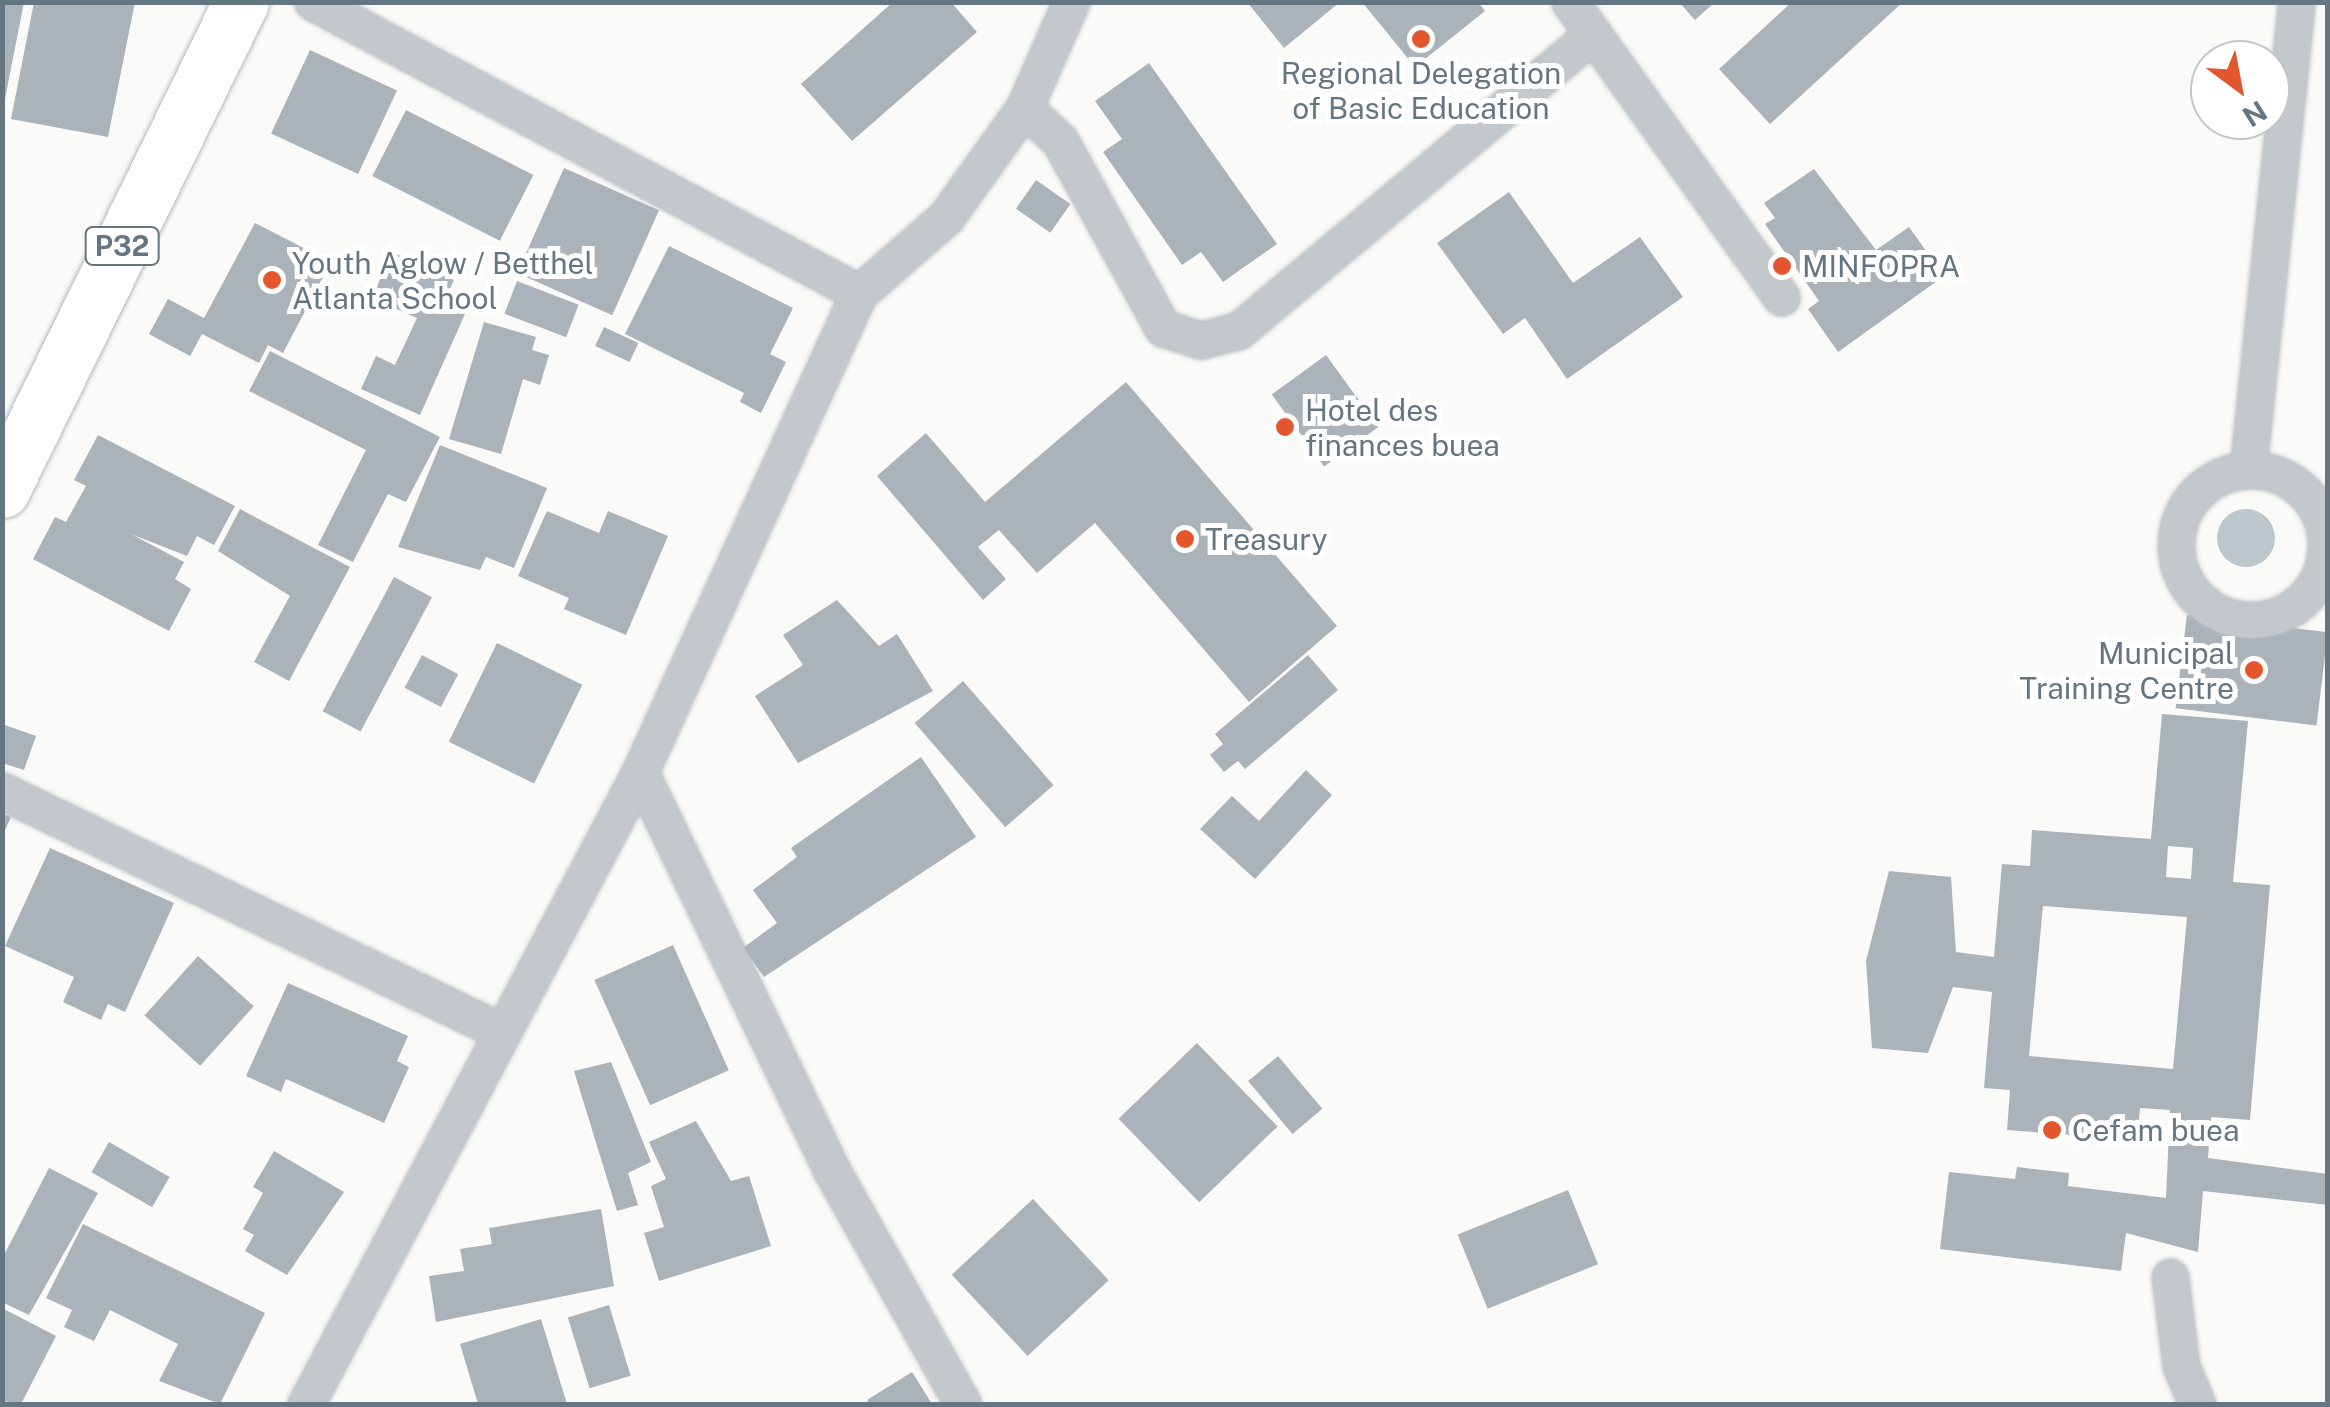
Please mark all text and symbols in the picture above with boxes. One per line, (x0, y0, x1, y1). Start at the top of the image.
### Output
marker: Regional Delegation of Basic Education (1410, 28, 1432, 50)
north arrow (2190, 40, 2290, 140)
place label: Regional Delegation of Basic Education (1281, 55, 1561, 126)
text: N (2237, 94, 2273, 134)
road number: P32 (84, 223, 160, 269)
place label: Youth Aglow / Betthel Atlanta School (292, 245, 594, 316)
place label: MINFOPRA (1802, 248, 1960, 284)
marker: MINFOPRA (1771, 255, 1793, 277)
marker: Youth Aglow / Betthel Atlanta School (261, 269, 283, 291)
place label: Hotel des finances buea (1305, 392, 1500, 462)
marker: Hotel des finances buea (1274, 416, 1296, 438)
place label: Treasury (1205, 521, 1328, 557)
marker: Treasury (1174, 528, 1196, 550)
place label: Municipal Training Centre (2019, 635, 2234, 706)
marker: Municipal Training Centre (2243, 659, 2265, 681)
place label: Cefam buea (2072, 1112, 2239, 1148)
marker: Cefam buea (2041, 1119, 2063, 1141)

